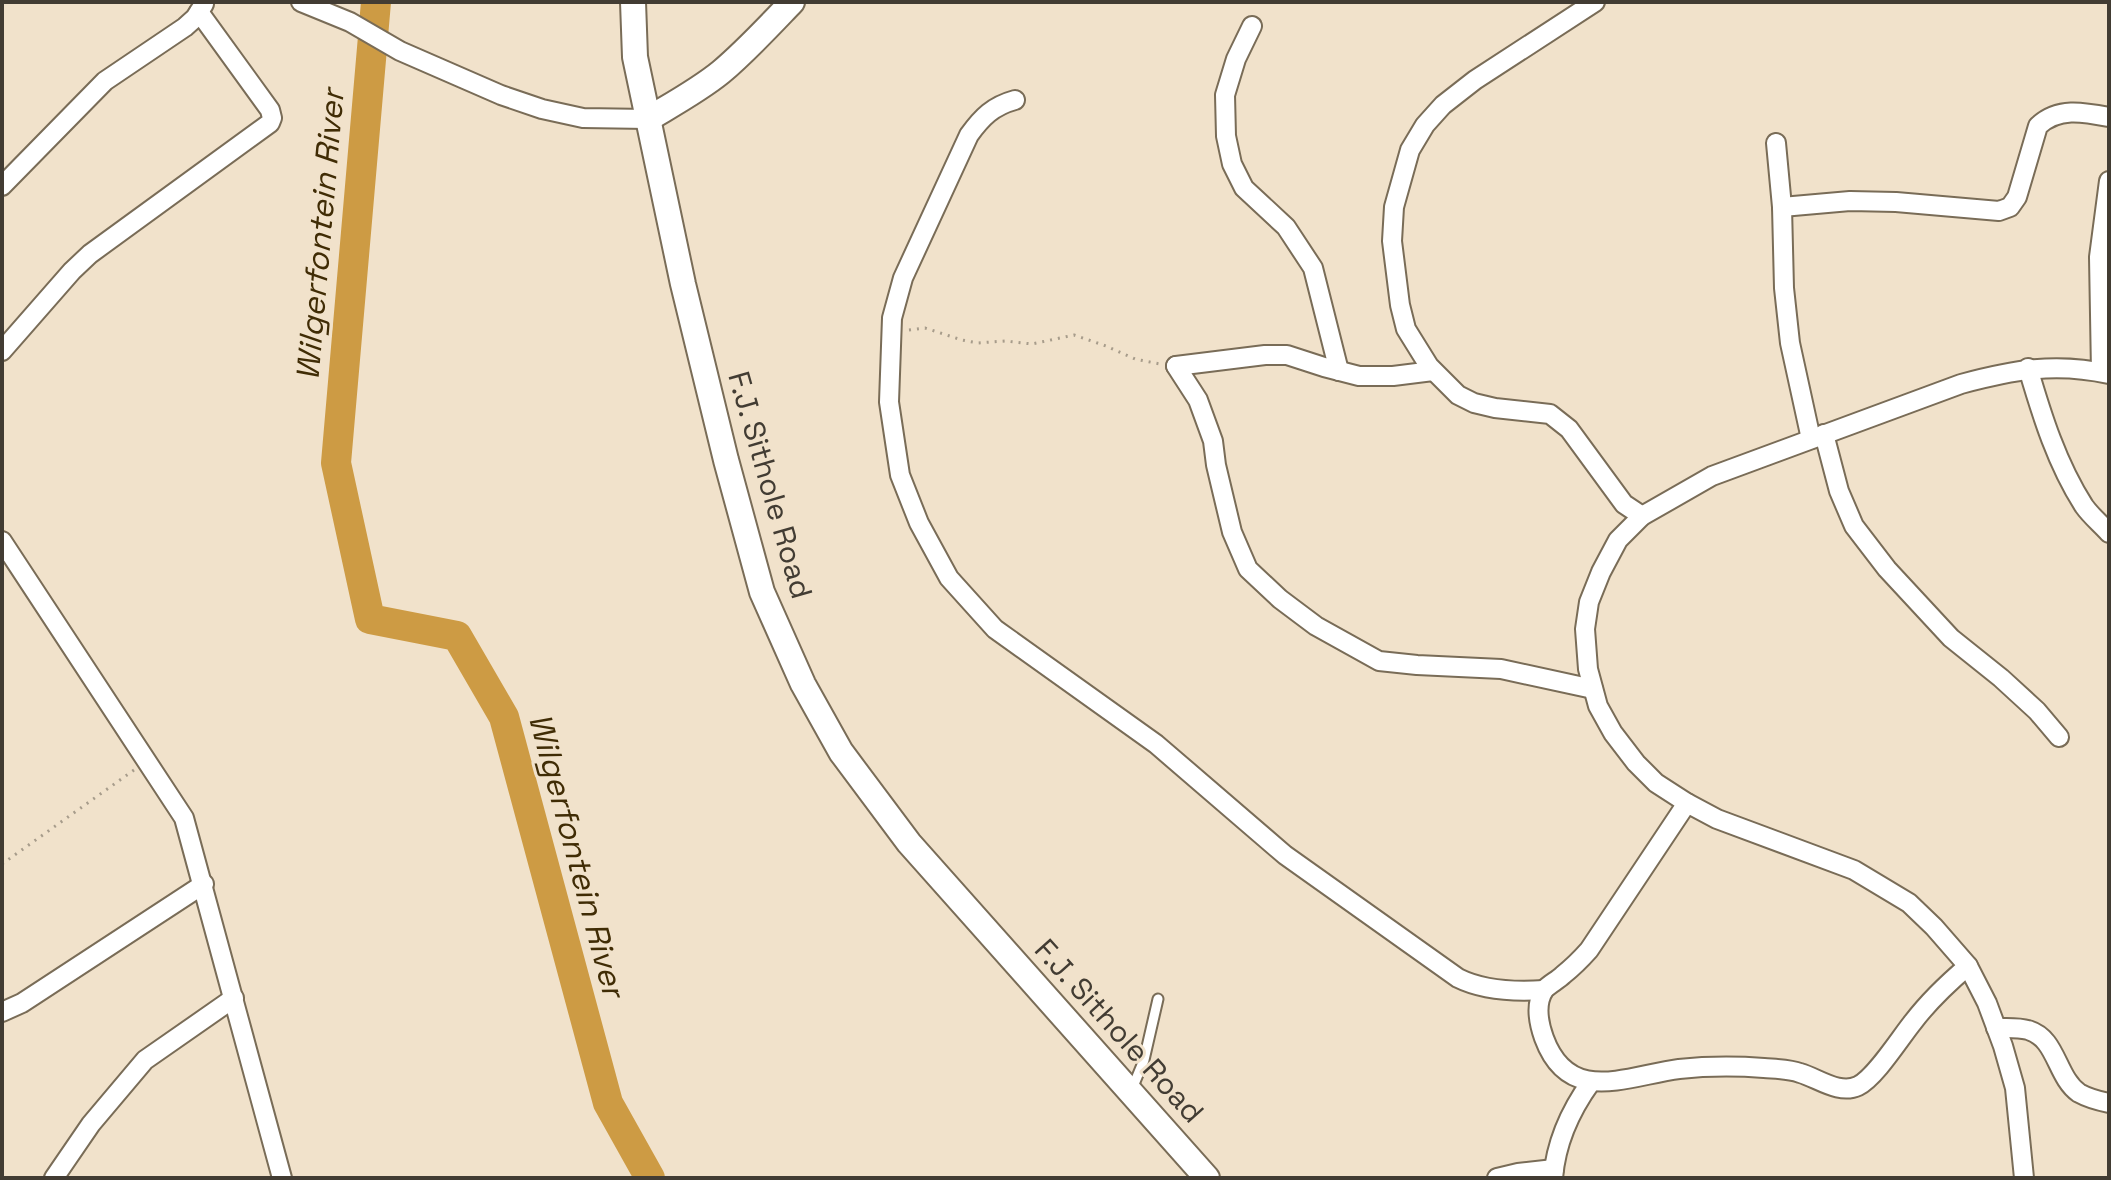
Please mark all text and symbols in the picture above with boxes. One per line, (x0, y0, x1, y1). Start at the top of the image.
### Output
water label: Wilgerfontein River (287, 85, 353, 382)
street label: F.J. Sithole Road (719, 367, 822, 603)
water label: Wilgerfontein River (520, 709, 635, 1004)
street label: F.J. Sithole Road (1026, 930, 1212, 1131)

